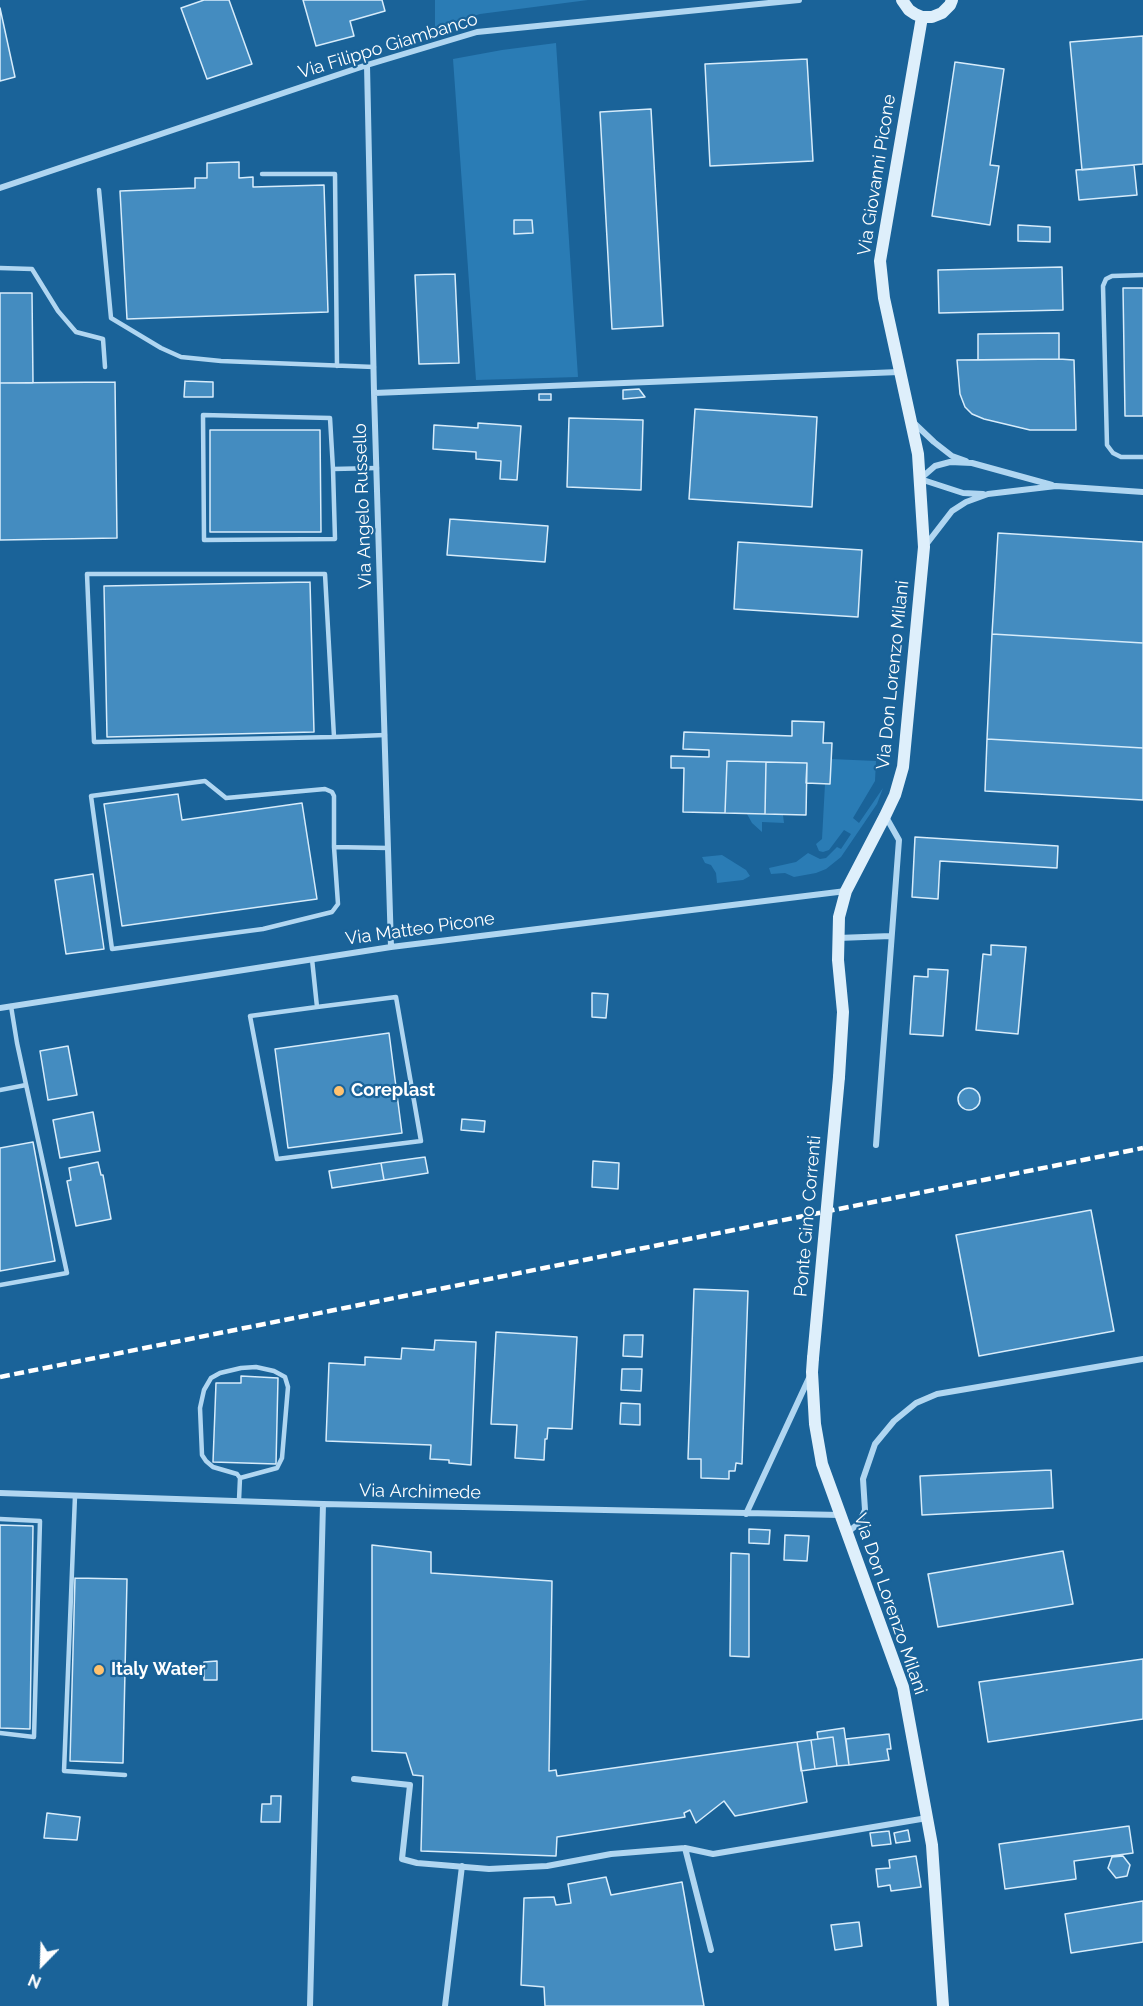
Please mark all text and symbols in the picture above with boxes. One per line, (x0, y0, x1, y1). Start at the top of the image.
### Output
street label: Via Filippo Giambanco (296, 8, 480, 84)
street label: Via Giovanni Picone (854, 93, 900, 257)
street label: Via Angelo Russello (349, 423, 377, 589)
street label: Via Don Lorenzo Milani (872, 579, 914, 771)
street label: Via Matteo Picone (344, 908, 496, 950)
place label: Coreplast (351, 1080, 435, 1102)
marker: Coreplast (332, 1084, 346, 1098)
street label: Ponte Gino Correnti (790, 1134, 826, 1298)
street label: Via Archimede (359, 1480, 481, 1504)
street label: Via Don Lorenzo Milani (849, 1511, 931, 1697)
place label: Italy Water (111, 1659, 205, 1681)
marker: Italy Water (92, 1663, 106, 1677)
north arrow (12, 1934, 72, 1994)
text: N (25, 1970, 44, 1992)

